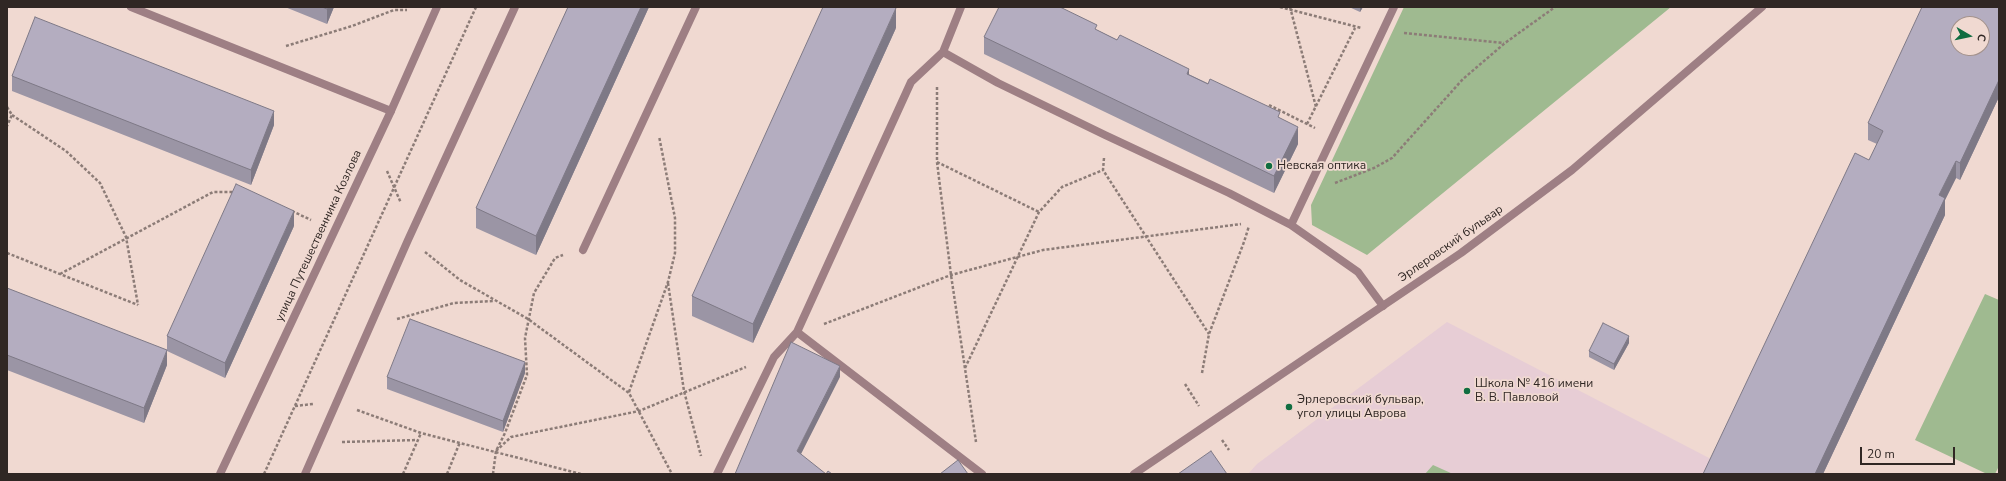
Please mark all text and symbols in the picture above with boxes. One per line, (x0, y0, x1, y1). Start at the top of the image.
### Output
north arrow (1950, 16, 1990, 56)
text: С (1973, 33, 1989, 43)
street label: улица Путешественника Козлова (273, 148, 365, 324)
place label: Невская оптика (1277, 159, 1366, 173)
marker: Невская оптика (1264, 161, 1274, 171)
street label: Эрлеровский бульвар (1396, 202, 1506, 286)
place label: Школа № 416 имени В. В. Павловой (1475, 377, 1593, 405)
marker: Школа № 416 имени В. В. Павловой (1462, 386, 1472, 396)
place label: Эрлеровский бульвар, угол улицы Аврова (1297, 393, 1424, 421)
marker: Эрлеровский бульвар, угол улицы Аврова (1284, 402, 1294, 412)
scale bar (1862, 439, 1957, 465)
text: 20 m (1867, 446, 1895, 462)

